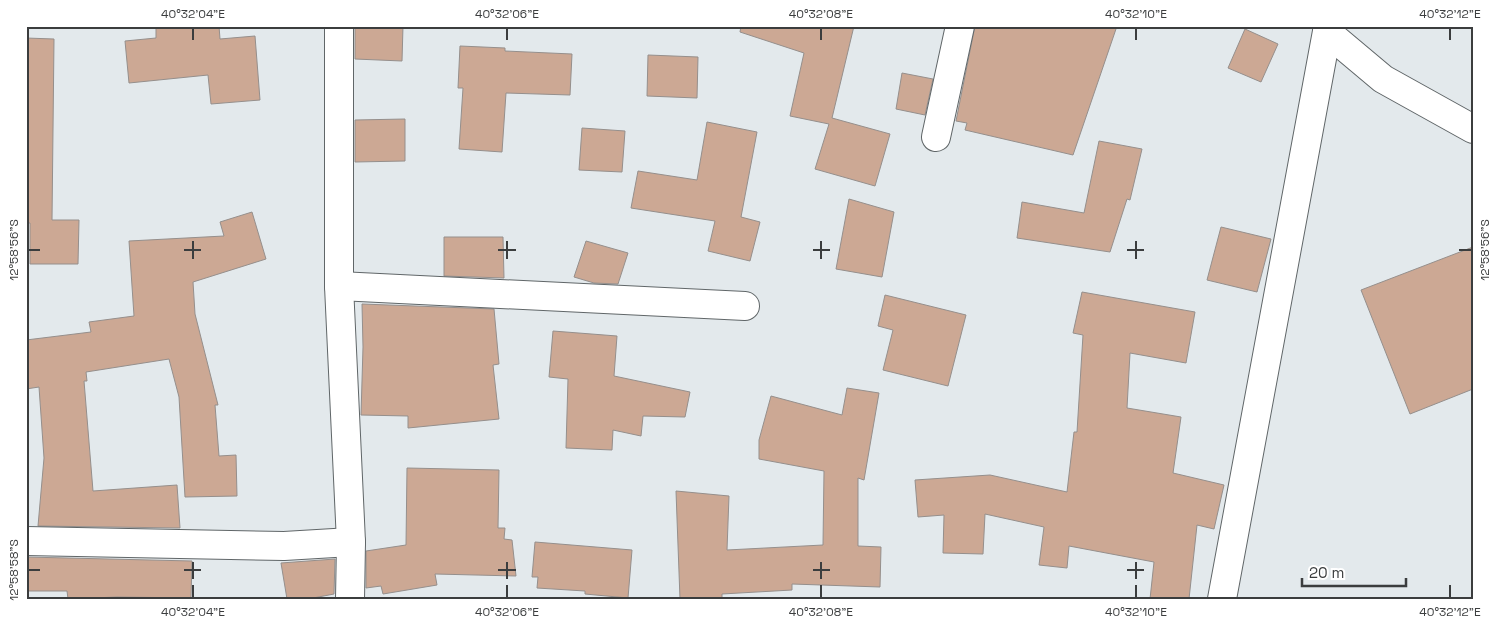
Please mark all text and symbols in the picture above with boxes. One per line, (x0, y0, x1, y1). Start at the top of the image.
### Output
text: 40°32'04"E (161, 6, 225, 22)
text: 40°32'06"E (475, 6, 539, 22)
text: 40°32'08"E (789, 6, 853, 22)
text: 40°32'10"E (1105, 6, 1167, 22)
text: 40°32'12"E (1419, 6, 1481, 22)
text: 12°58'56"S (6, 219, 22, 281)
text: 12°58'56"S (1477, 219, 1493, 281)
text: 12°58'58"S (6, 539, 22, 601)
scale bar (1302, 555, 1405, 587)
text: 20 m (1309, 563, 1344, 582)
text: 40°32'04"E (161, 604, 225, 620)
text: 40°32'06"E (475, 604, 539, 620)
text: 40°32'08"E (789, 604, 853, 620)
text: 40°32'10"E (1105, 604, 1167, 620)
text: 40°32'12"E (1419, 604, 1481, 620)

